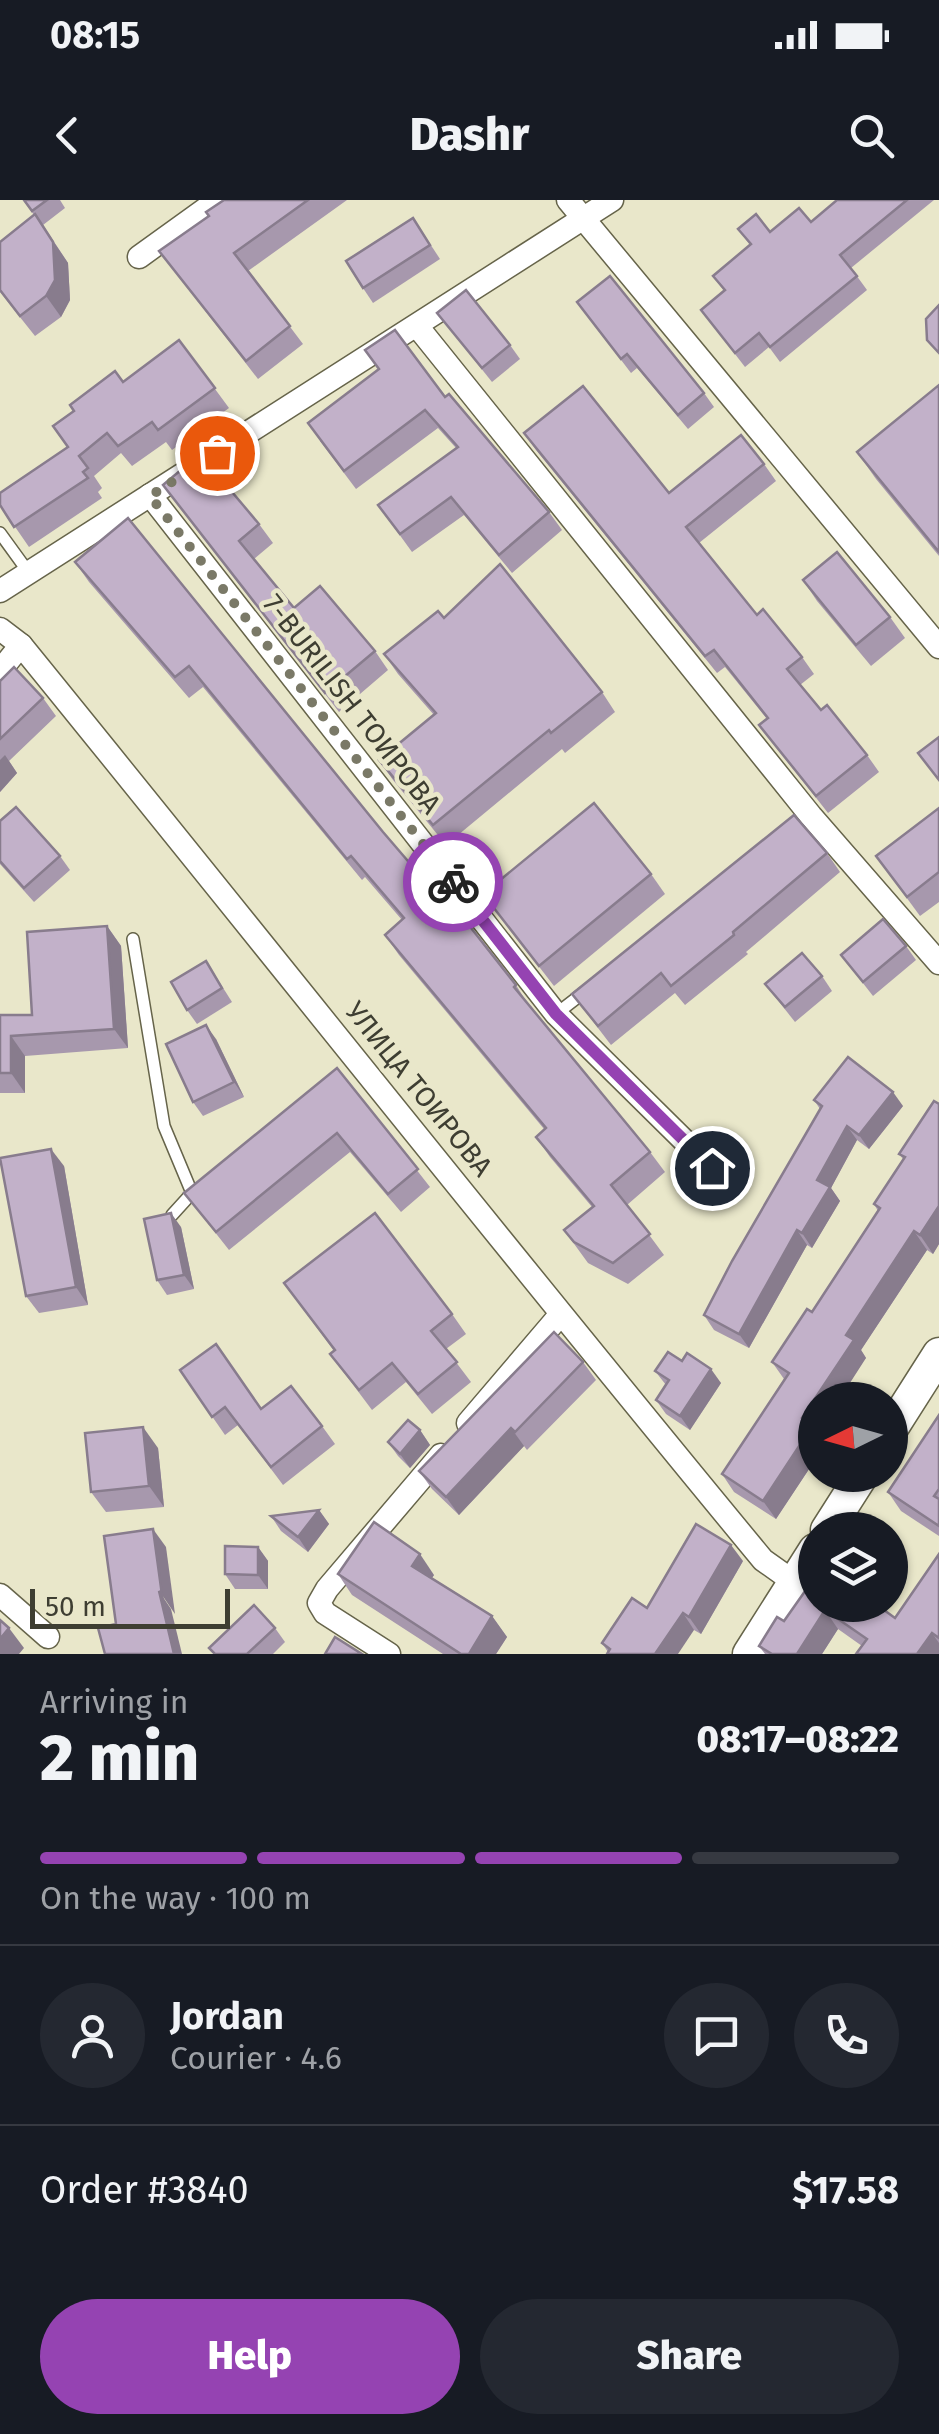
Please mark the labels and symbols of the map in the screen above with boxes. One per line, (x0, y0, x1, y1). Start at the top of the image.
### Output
pin (175, 411, 260, 496)
street label: 7-BURILISH ТОИРОВА (256, 588, 448, 820)
courier (403, 832, 503, 932)
street label: УЛИЦА ТОИРОВА (339, 995, 499, 1183)
pin (670, 1126, 755, 1211)
north arrow (798, 1382, 908, 1492)
scale bar (30, 1584, 230, 1628)

